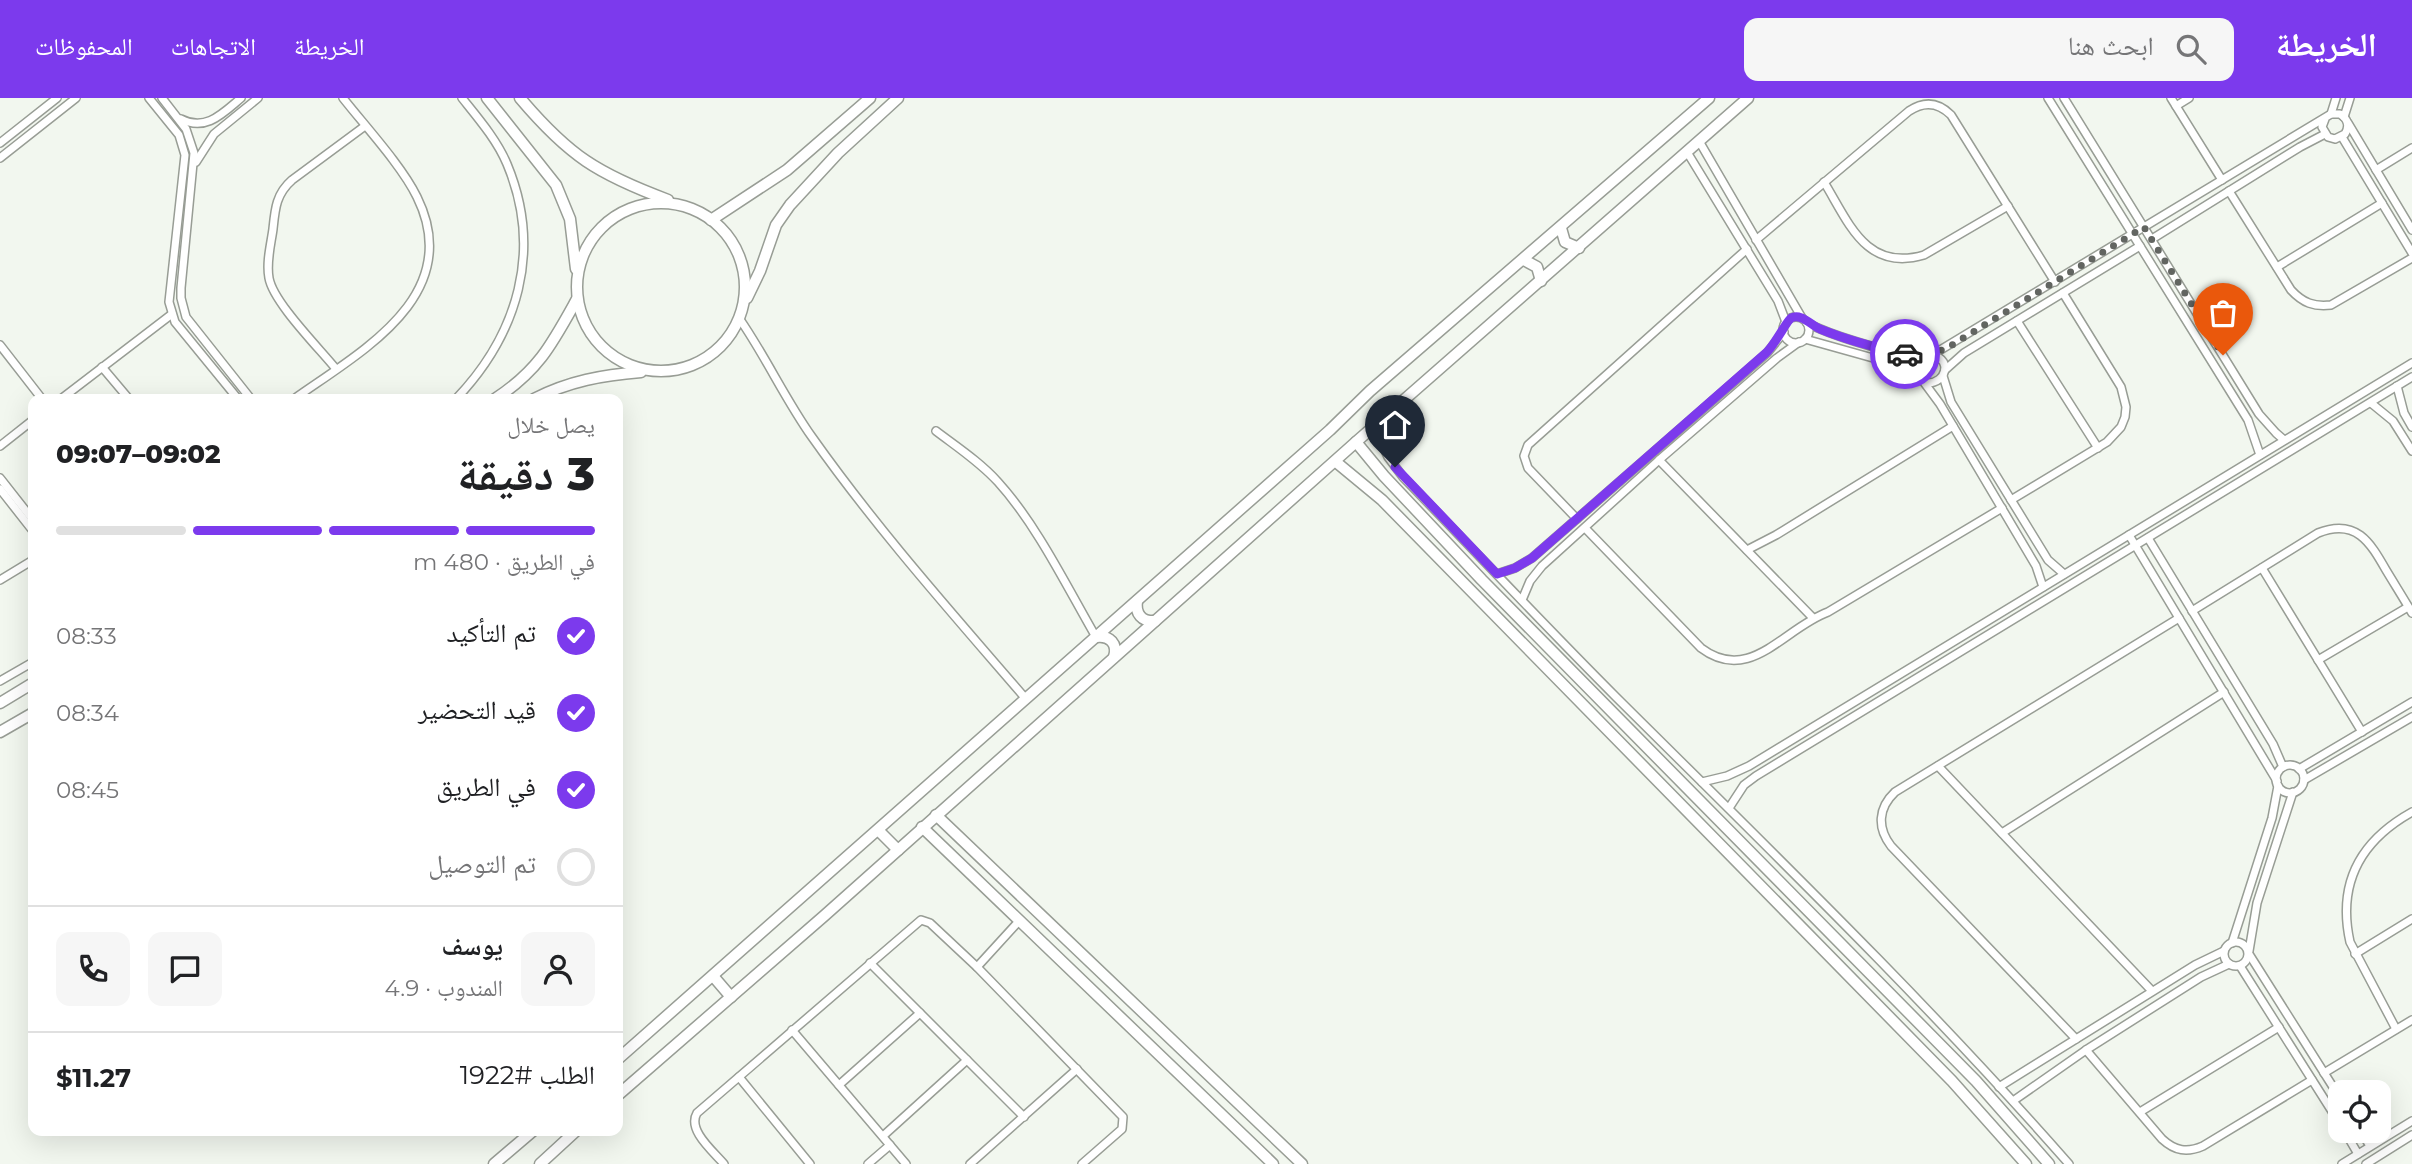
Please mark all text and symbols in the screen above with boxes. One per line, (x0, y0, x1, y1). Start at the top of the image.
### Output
search box (1744, 18, 2234, 81)
text: الخريطة (2276, 24, 2377, 64)
text: ابحث هنا (2068, 30, 2154, 62)
icon: search (2172, 30, 2210, 68)
text: المحفوظات (35, 32, 133, 61)
text: الاتجاهات (171, 32, 256, 61)
text: الخريطة (294, 32, 365, 61)
pin (2193, 283, 2253, 355)
icon: bag (2204, 294, 2242, 332)
courier (1870, 319, 1940, 389)
icon: car (1886, 335, 1924, 373)
pin (1365, 395, 1425, 467)
icon: home (1376, 406, 1414, 444)
text: يصل خلال (507, 411, 595, 439)
text: 09:02–09:07 (56, 438, 221, 470)
text: 3 دقيقة (457, 445, 595, 502)
text: في الطريق · 480 m (413, 548, 595, 576)
text: تم التأكيد (446, 617, 536, 649)
icon: check (557, 617, 595, 655)
text: 08:33 (56, 622, 117, 650)
text: قيد التحضير (418, 694, 536, 726)
icon: check (557, 694, 595, 732)
text: 08:34 (56, 699, 119, 727)
text: في الطريق (436, 771, 536, 803)
icon: check (557, 771, 595, 809)
text: 08:45 (56, 776, 119, 804)
text: تم التوصيل (428, 848, 536, 880)
text: يوسف (442, 930, 503, 962)
button: phone (56, 932, 130, 1006)
button: chat (148, 932, 222, 1006)
button: person (521, 932, 595, 1006)
text: المندوب · 4.9 (385, 974, 503, 1002)
text: الطلب #1922 (460, 1059, 595, 1091)
text: $11.27 (56, 1062, 131, 1094)
map controls (2328, 1080, 2391, 1143)
button: locate (2328, 1080, 2391, 1143)

